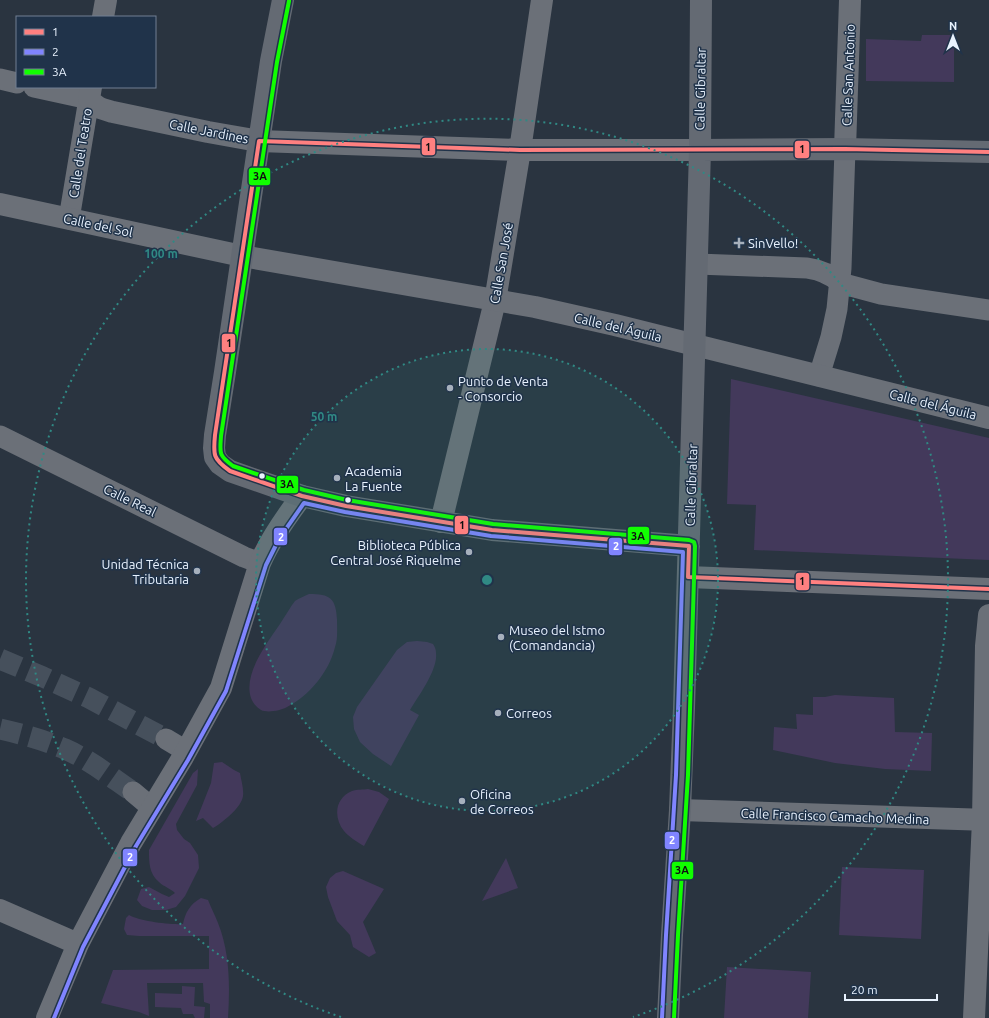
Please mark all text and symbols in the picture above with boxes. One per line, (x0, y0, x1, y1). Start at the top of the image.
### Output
legend (16, 16, 156, 88)
north arrow (933, 16, 973, 56)
text: N (949, 20, 957, 32)
street label: Calle San Antonio (839, 24, 857, 126)
text: 1 (52, 25, 59, 38)
text: 2 (52, 45, 59, 58)
street label: Calle Gibraltar (692, 47, 708, 130)
text: 3A (52, 65, 67, 78)
street label: Calle del Teatro (66, 107, 94, 199)
street label: Calle Jardines (168, 116, 250, 146)
line badge: 1 (421, 137, 436, 156)
line badge: 1 (794, 140, 810, 159)
text: 1 (425, 141, 431, 153)
text: 1 (799, 143, 805, 155)
line badge: 3A (248, 167, 271, 186)
text: 3A (253, 170, 267, 182)
street label: Calle del Sol (62, 211, 135, 239)
street label: Calle San José (487, 221, 515, 305)
place label: SinVello! (748, 236, 798, 250)
marker: SinVello! (733, 237, 745, 249)
text: 100 m (144, 247, 178, 260)
street label: Calle del Águila (573, 309, 663, 344)
line badge: 1 (221, 333, 236, 353)
text: 1 (226, 337, 232, 349)
place label: Punto de Venta - Consorcio (458, 374, 548, 403)
marker: Punto de Venta - Consorcio (445, 383, 455, 393)
street label: Calle del Águila (888, 385, 978, 422)
text: 50 m (311, 410, 337, 423)
street label: Calle Gibraltar (683, 443, 699, 527)
place label: Academia La Fuente (345, 464, 402, 493)
unlabelled marker (257, 471, 267, 481)
marker: Academia La Fuente (332, 473, 342, 483)
line badge: 3A (276, 475, 299, 494)
text: 3A (280, 478, 294, 490)
street label: Calle Real (101, 481, 159, 519)
unlabelled marker (343, 495, 353, 505)
line badge: 1 (454, 515, 469, 535)
text: 1 (459, 519, 465, 531)
line badge: 3A (627, 526, 650, 545)
line badge: 2 (273, 527, 288, 546)
text: 3A (631, 530, 645, 542)
text: 2 (278, 531, 284, 543)
line badge: 2 (608, 537, 623, 556)
place label: Biblioteca Pública Central José Riquelme (330, 538, 461, 567)
text: 2 (613, 540, 619, 552)
marker: Biblioteca Pública Central José Riquelme (464, 547, 474, 557)
place label: Unidad Técnica Tributaria (102, 557, 189, 586)
marker: Unidad Técnica Tributaria (192, 566, 202, 576)
line badge: 1 (795, 572, 810, 591)
centre of rings (480, 573, 494, 587)
text: 1 (799, 575, 805, 587)
place label: Museo del Istmo (Comandancia) (509, 623, 605, 653)
marker: Museo del Istmo (Comandancia) (496, 632, 506, 642)
place label: Correos (506, 706, 552, 720)
marker: Correos (493, 708, 503, 718)
place label: Oficina de Correos (470, 787, 534, 816)
marker: Oficina de Correos (457, 796, 467, 806)
street label: Calle Francisco Camacho Medina (740, 806, 930, 826)
line badge: 2 (664, 831, 680, 850)
text: 2 (669, 834, 675, 846)
line badge: 2 (122, 848, 138, 867)
text: 2 (127, 851, 133, 863)
line badge: 3A (671, 861, 694, 880)
text: 3A (675, 864, 689, 876)
scale bar (845, 976, 937, 1002)
text: 20 m (851, 983, 878, 996)

